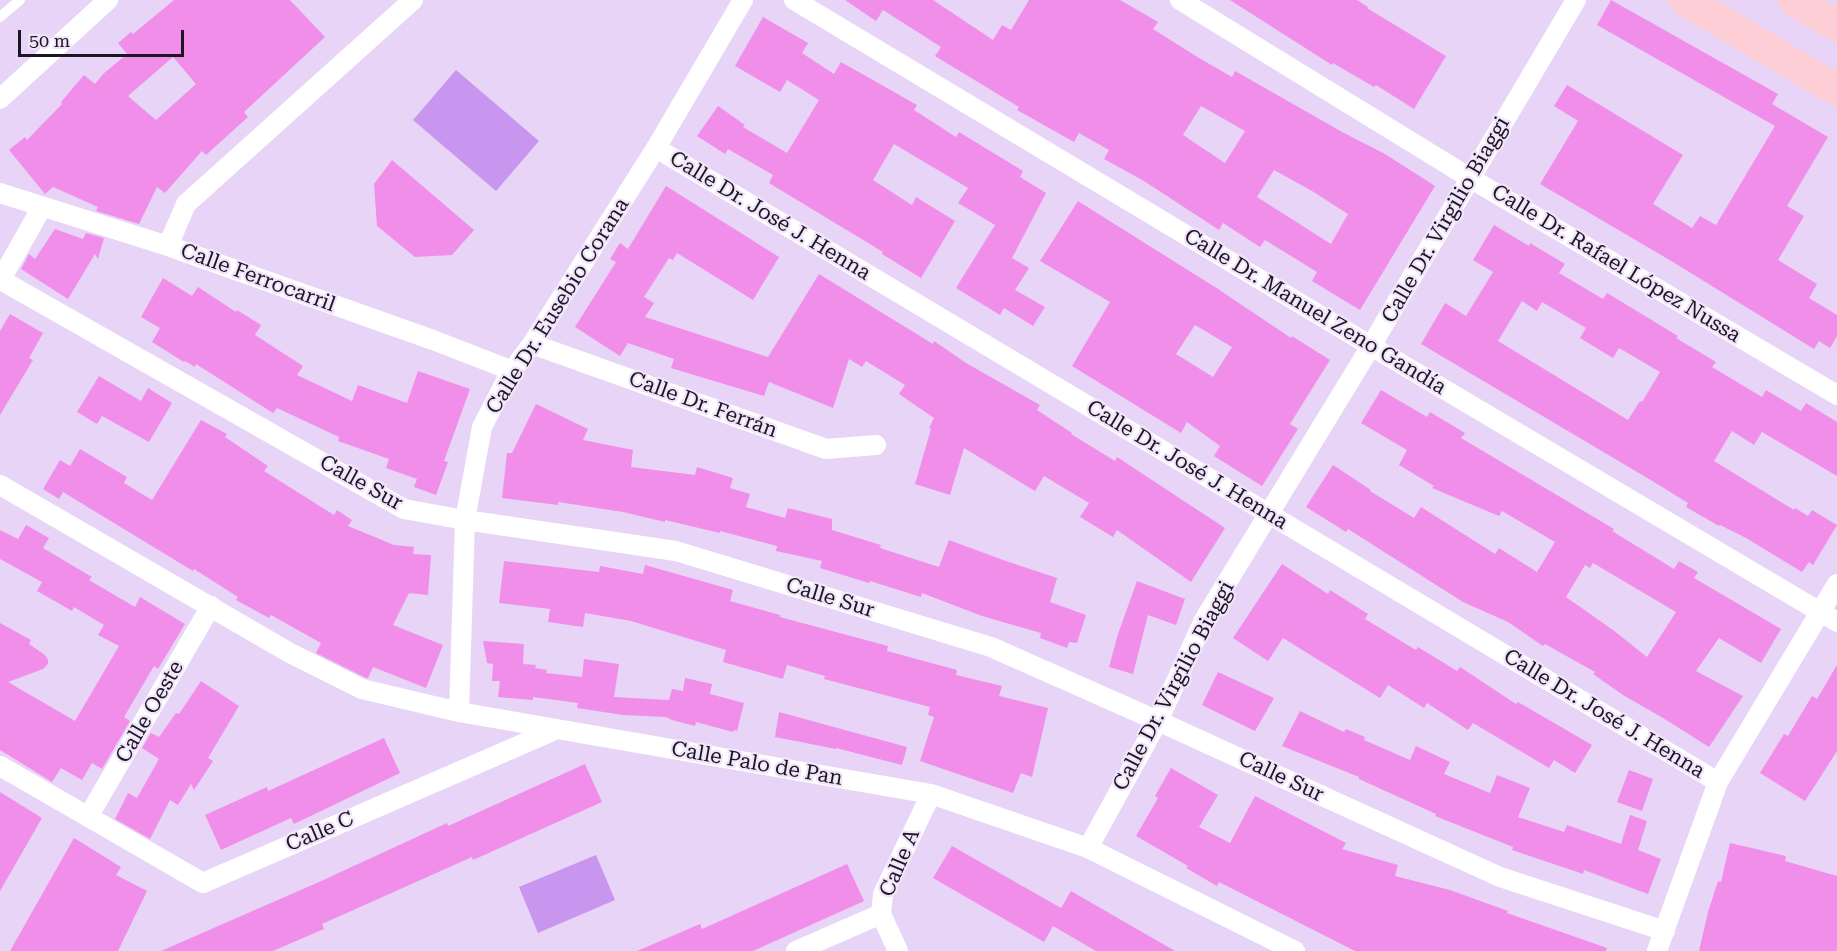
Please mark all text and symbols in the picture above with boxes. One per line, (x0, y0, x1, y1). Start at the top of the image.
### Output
scale bar (21, 18, 188, 56)
text: 50 m (29, 30, 70, 51)
street label: Calle Dr. Virgilio Biaggi (1377, 113, 1515, 327)
street label: Calle Dr. José J. Henna (665, 146, 875, 286)
street label: Calle Dr. Rafael López Nussa (1487, 180, 1745, 348)
street label: Calle Dr. Eusebio Corana (481, 193, 635, 419)
street label: Calle Dr. Manuel Zeno Gandía (1179, 224, 1451, 400)
street label: Calle Ferrocarril (177, 238, 339, 318)
street label: Calle Dr. Ferrán (625, 366, 781, 444)
street label: Calle Dr. José J. Henna (1082, 395, 1292, 535)
street label: Calle Sur (315, 450, 407, 516)
street label: Calle Sur (783, 573, 877, 623)
street label: Calle Dr. Virgilio Biaggi (1108, 577, 1240, 795)
street label: Calle Dr. José J. Henna (1499, 644, 1709, 784)
street label: Calle Oeste (111, 656, 189, 768)
street label: Calle Palo de Pan (669, 737, 845, 791)
street label: Calle Sur (1234, 746, 1328, 808)
street label: Calle C (282, 806, 358, 858)
street label: Calle A (875, 825, 925, 901)

